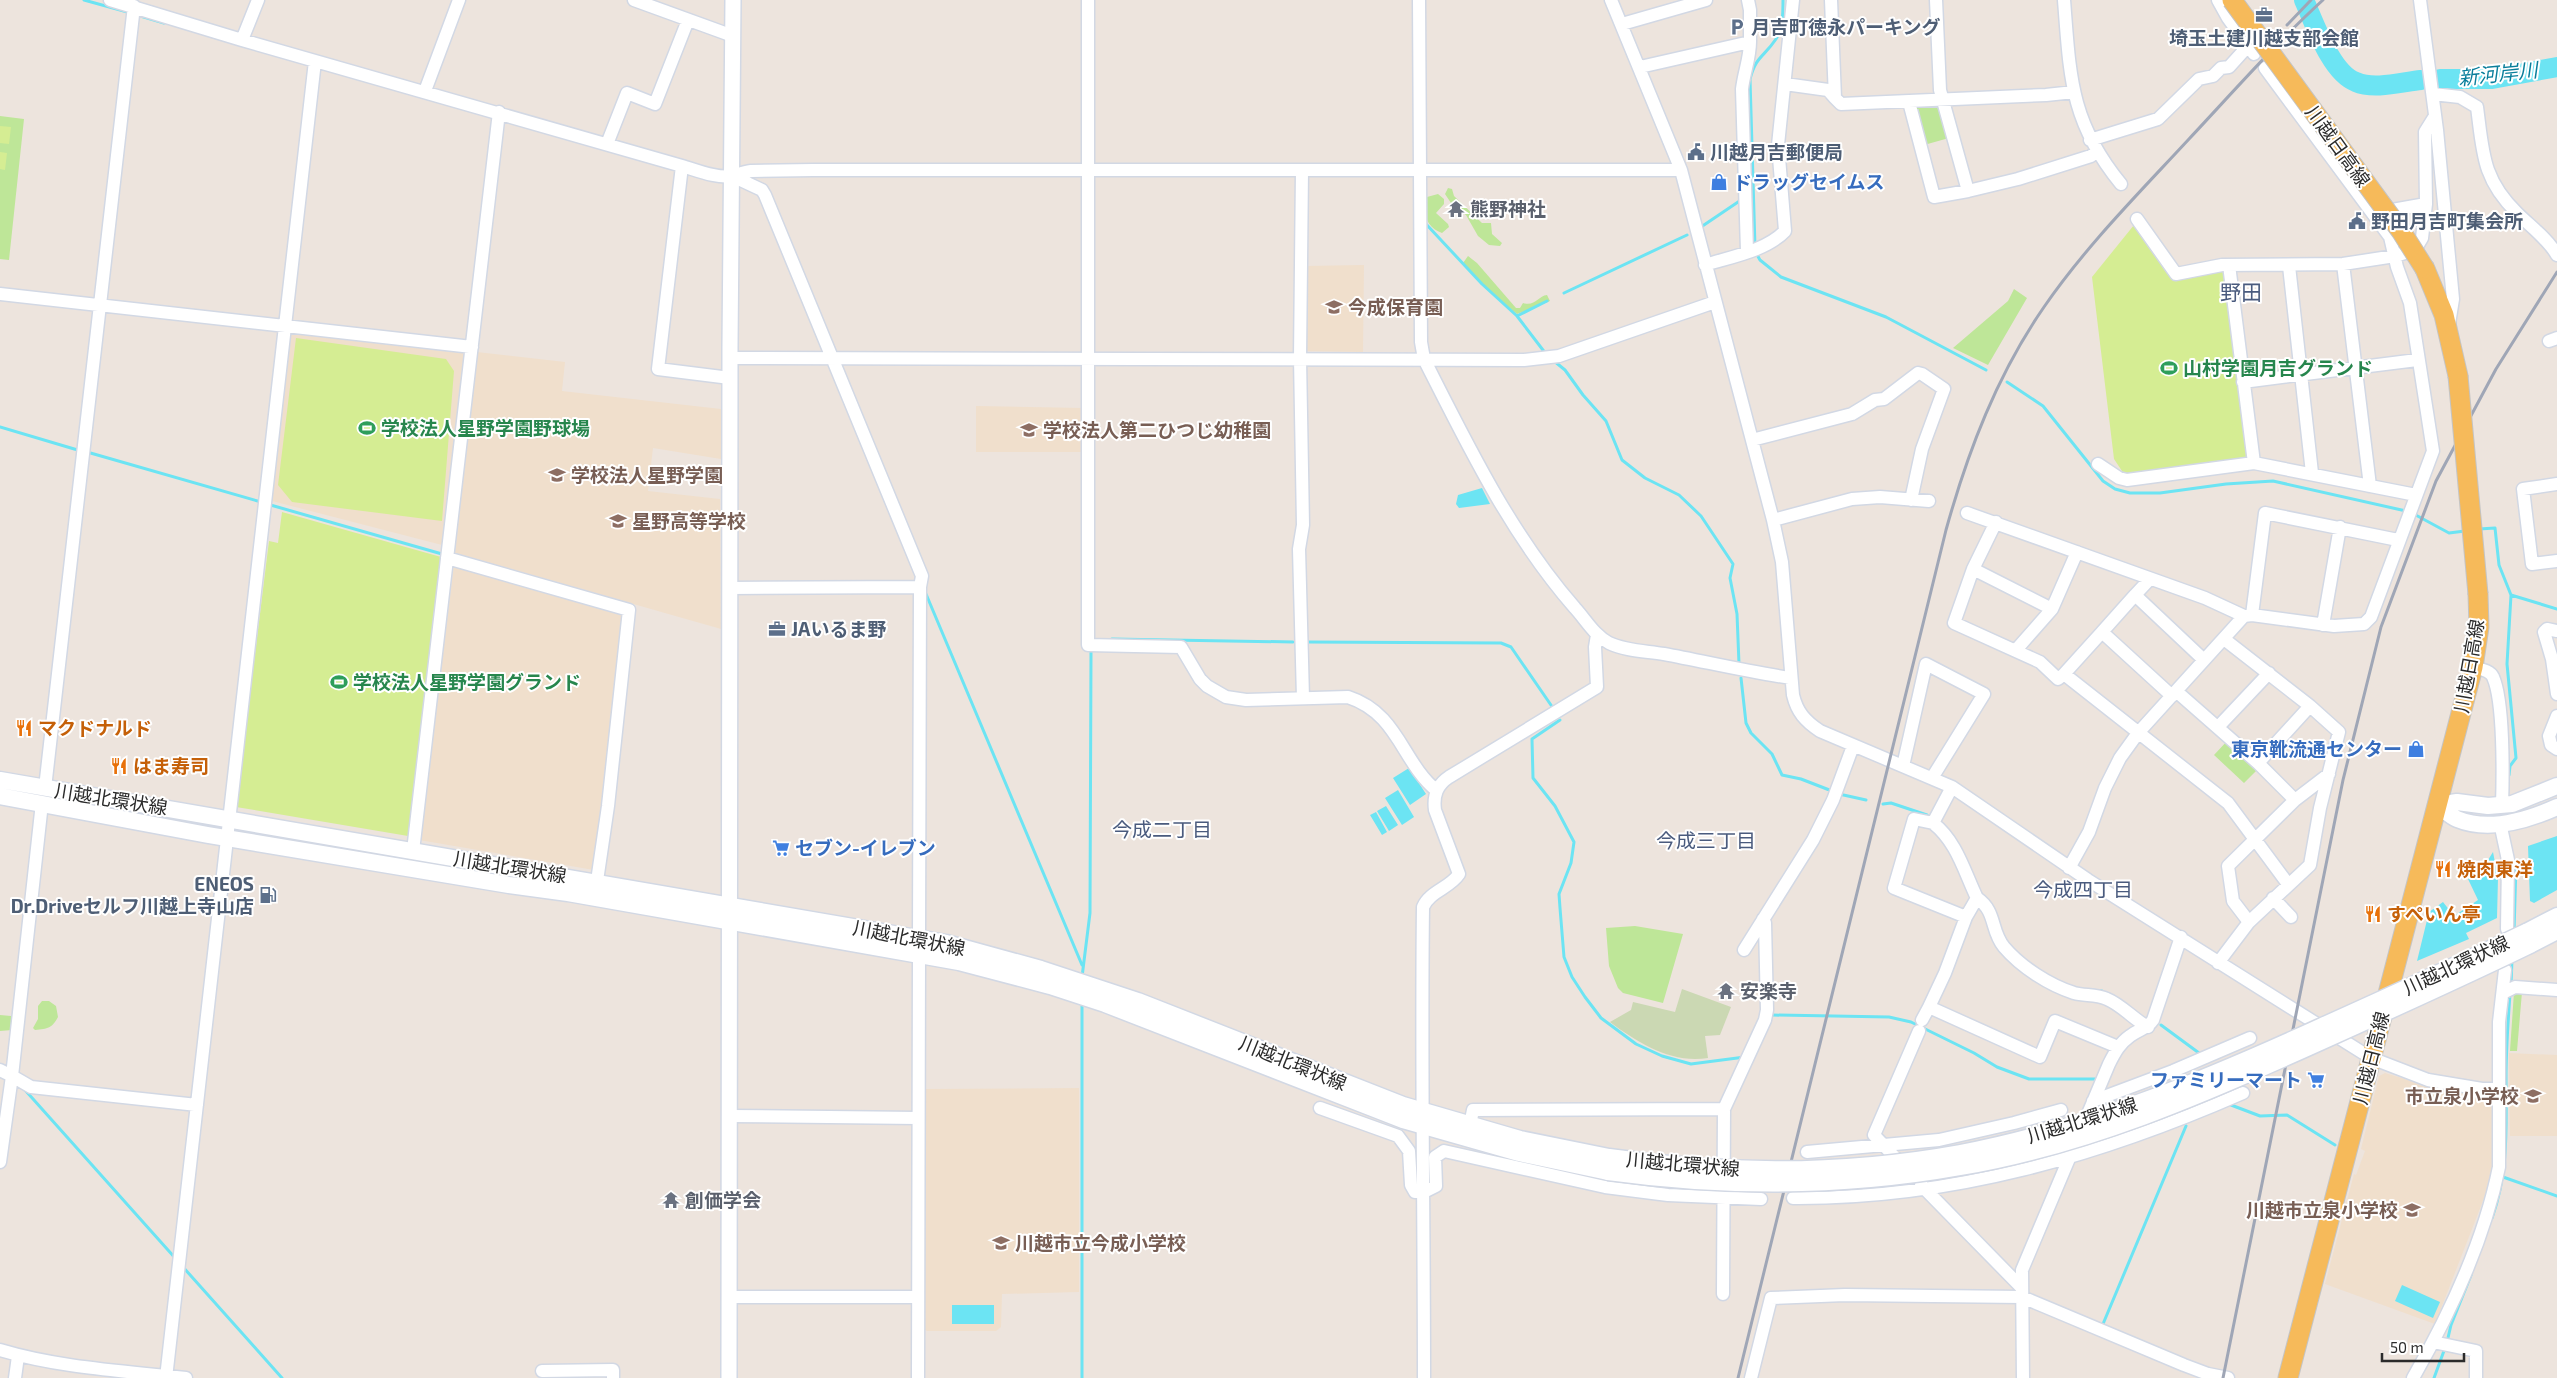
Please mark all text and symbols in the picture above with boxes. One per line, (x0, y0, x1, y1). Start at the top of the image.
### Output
office icon: 埼玉土建川越支部会館 (2254, 5, 2274, 25)
place label: 月吉町徳永パーキング (1751, 15, 1940, 38)
parking icon: 月吉町徳永パーキング (1727, 17, 1747, 37)
place label: 埼玉土建川越支部会館 (2169, 26, 2359, 49)
water label: 新河岸川 (2457, 57, 2541, 89)
street label: 川越日高線 (2301, 101, 2376, 191)
place label: 川越月吉郵便局 (1710, 140, 1843, 163)
public building icon: 川越月吉郵便局 (1686, 142, 1706, 162)
place label: ドラッグセイムス (1733, 170, 1885, 193)
shop icon: ドラッグセイムス (1709, 172, 1729, 192)
place label: 熊野神社 (1470, 197, 1546, 220)
temple icon: 熊野神社 (1446, 199, 1466, 219)
place label: 野田月吉町集会所 (2371, 209, 2523, 232)
public building icon: 野田月吉町集会所 (2347, 211, 2367, 231)
district label: 野田 (2220, 279, 2262, 304)
place label: 今成保育園 (1348, 295, 1443, 318)
school or university icon: 今成保育園 (1324, 297, 1344, 317)
place label: 山村学園月吉グランド (2183, 356, 2373, 379)
sports icon: 山村学園月吉グランド (2159, 358, 2179, 378)
place label: 学校法人星野学園野球場 (381, 416, 590, 439)
sports icon: 学校法人星野学園野球場 (357, 418, 377, 438)
place label: 学校法人第二ひつじ幼稚園 (1043, 418, 1271, 441)
school or university icon: 学校法人第二ひつじ幼稚園 (1019, 420, 1039, 440)
place label: 学校法人星野学園 (571, 463, 723, 486)
school or university icon: 学校法人星野学園 (547, 465, 567, 485)
place label: 星野高等学校 (632, 509, 746, 532)
school or university icon: 星野高等学校 (608, 511, 628, 531)
place label: JAいるま野 (791, 617, 886, 640)
street label: 川越日高線 (2449, 617, 2488, 715)
office icon: JAいるま野 (767, 619, 787, 639)
place label: 学校法人星野学園グランド (353, 670, 581, 693)
sports icon: 学校法人星野学園グランド (329, 672, 349, 692)
place label: マクドナルド (38, 716, 152, 739)
restaurant icon: マクドナルド (14, 718, 34, 738)
place label: 東京靴流通センター (2231, 737, 2402, 760)
shop icon: 東京靴流通センター (2406, 739, 2426, 759)
place label: はま寿司 (133, 754, 209, 777)
restaurant icon: はま寿司 (109, 756, 129, 776)
street label: 川越北環状線 (53, 778, 169, 819)
district label: 今成二丁目 (1112, 817, 1212, 841)
district label: 今成三丁目 (1656, 828, 1756, 852)
place label: セブン-イレブン (795, 836, 936, 859)
supermarket icon: セブン-イレブン (771, 838, 791, 858)
street label: 川越北環状線 (452, 846, 568, 887)
place label: 焼肉東洋 (2457, 857, 2533, 880)
restaurant icon: 焼肉東洋 (2433, 859, 2453, 879)
place label: ENEOS Dr.Driveセルフ川越上寺山店 (11, 872, 254, 917)
district label: 今成四丁目 (2033, 877, 2133, 901)
fuel station icon: ENEOS Dr.Driveセルフ川越上寺山店 (258, 885, 278, 905)
place label: すぺいん亭 (2387, 902, 2481, 925)
restaurant icon: すぺいん亭 (2363, 904, 2383, 924)
street label: 川越北環状線 (851, 915, 967, 960)
street label: 川越北環状線 (2399, 930, 2512, 999)
place label: 安楽寺 (1740, 979, 1797, 1002)
temple icon: 安楽寺 (1716, 981, 1736, 1001)
street label: 川越日高線 (2348, 1009, 2393, 1107)
street label: 川越北環状線 (1236, 1031, 1350, 1095)
place label: ファミリーマート (2150, 1068, 2302, 1091)
supermarket icon: ファミリーマート (2306, 1070, 2326, 1090)
place label: 市立泉小学校 (2405, 1084, 2519, 1107)
school or university icon: 市立泉小学校 (2523, 1086, 2543, 1106)
street label: 川越北環状線 (2024, 1092, 2140, 1147)
street label: 川越北環状線 (1625, 1147, 1741, 1180)
place label: 創価学会 (685, 1188, 761, 1211)
temple icon: 創価学会 (661, 1190, 681, 1210)
place label: 川越市立泉小学校 (2246, 1198, 2398, 1221)
school or university icon: 川越市立泉小学校 (2402, 1200, 2422, 1220)
place label: 川越市立今成小学校 (1015, 1231, 1186, 1254)
school or university icon: 川越市立今成小学校 (991, 1233, 1011, 1253)
scale bar (2382, 1330, 2464, 1362)
text: 50 m (2390, 1338, 2424, 1356)

